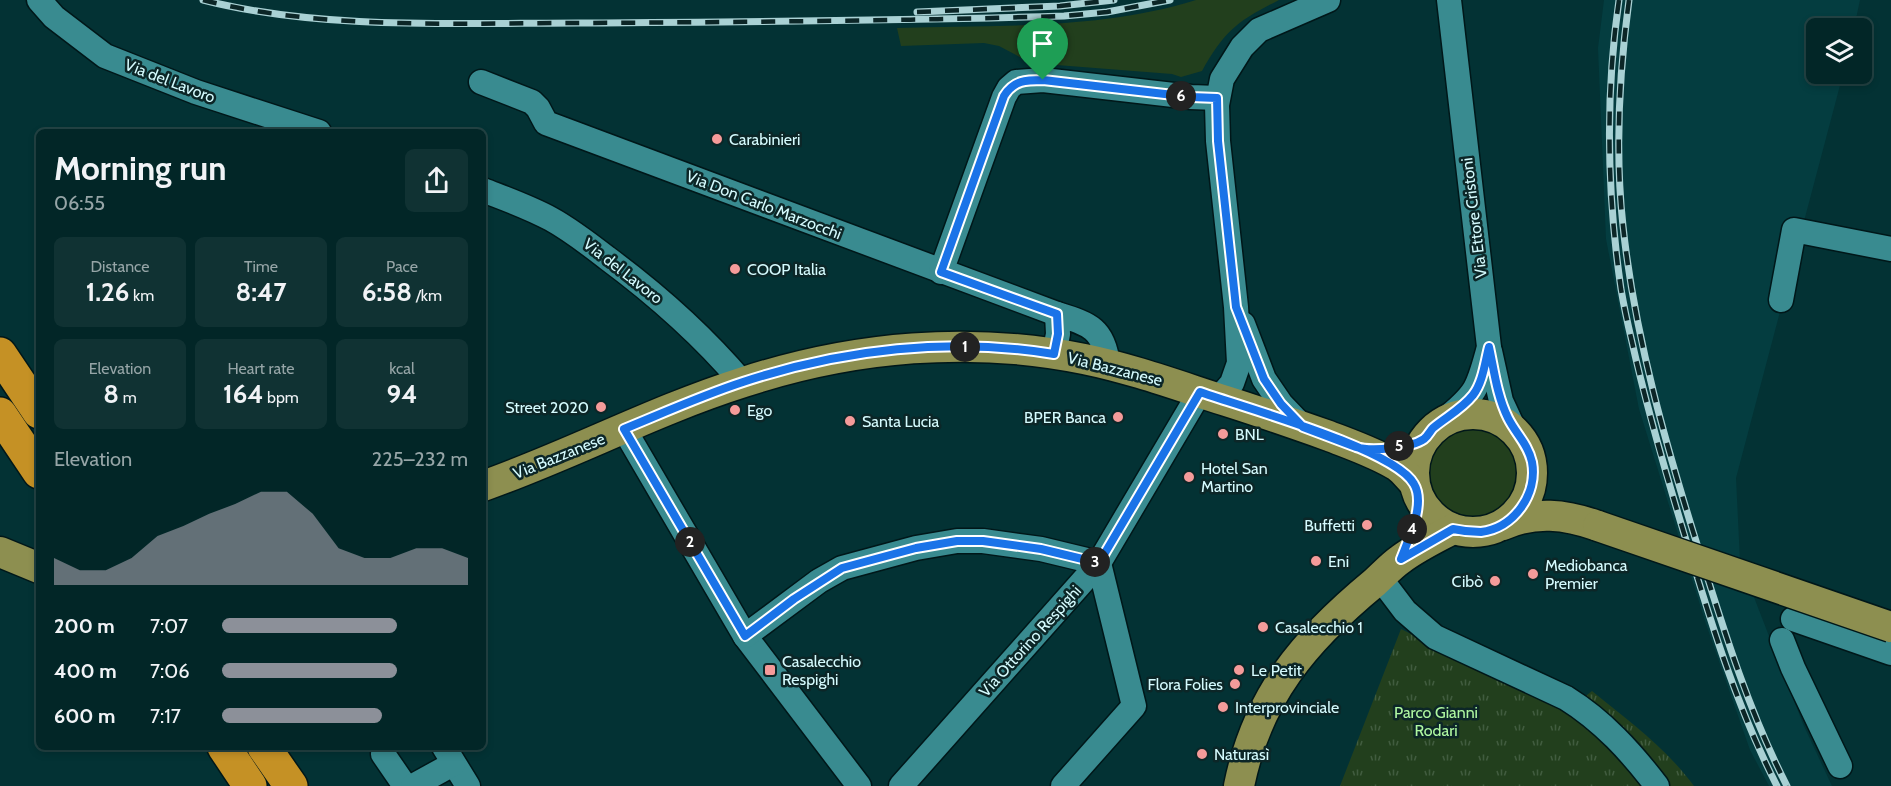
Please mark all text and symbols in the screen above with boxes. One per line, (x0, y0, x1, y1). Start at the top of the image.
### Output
pin (1017, 18, 1068, 80)
map controls (1806, 18, 1872, 84)
button: layers (1806, 18, 1872, 84)
icon: arrive (1026, 27, 1059, 60)
street label: Via del Lavoro (122, 55, 218, 107)
pin: 6 (1166, 81, 1196, 111)
text: 6 (1177, 86, 1186, 105)
place label: Carabinieri (729, 130, 800, 149)
marker: Carabinieri (710, 132, 724, 146)
text: Morning run (54, 148, 226, 188)
button: share (405, 149, 468, 212)
street label: Via Ettore Cristoni (1457, 157, 1491, 279)
street label: Via Don Carlo Marzocchi (684, 167, 844, 243)
text: 06:55 (54, 191, 105, 215)
street label: Via del Lavoro (580, 234, 667, 308)
text: Distance (91, 257, 149, 276)
text: Time (244, 257, 278, 276)
text: Pace (386, 257, 418, 276)
place label: COOP Italia (747, 260, 826, 279)
marker: COOP Italia (728, 262, 742, 276)
text: 1.26 (86, 276, 129, 308)
text: 8:47 (236, 276, 286, 308)
text: 6:58 (362, 276, 412, 308)
text: km (129, 286, 154, 305)
text: /km (412, 286, 442, 305)
pin: 1 (950, 332, 980, 362)
text: 1 (962, 337, 968, 356)
street label: Via Bazzanese (1066, 348, 1164, 390)
text: Elevation (89, 359, 151, 378)
text: Heart rate (228, 359, 294, 378)
text: kcal (389, 359, 415, 378)
text: 8 (103, 378, 119, 410)
text: 164 (223, 378, 263, 410)
text: 94 (387, 378, 417, 410)
text: m (119, 388, 137, 407)
text: bpm (263, 388, 299, 407)
place label: Street 2020 (505, 398, 589, 417)
marker: Street 2020 (594, 400, 608, 414)
place label: Ego (747, 401, 773, 420)
marker: Ego (728, 403, 742, 417)
place label: BPER Banca (1024, 408, 1106, 427)
marker: BPER Banca (1111, 410, 1125, 424)
place label: Santa Lucia (862, 412, 939, 431)
marker: Santa Lucia (843, 414, 857, 428)
place label: BNL (1235, 425, 1264, 444)
marker: BNL (1216, 427, 1230, 441)
street label: Via Bazzanese (510, 429, 608, 483)
pin: 5 (1384, 431, 1414, 461)
text: 5 (1395, 436, 1403, 455)
text: Elevation (54, 447, 132, 471)
text: 225–232 m (372, 447, 468, 471)
place label: Hotel San Martino (1201, 459, 1268, 496)
marker: Hotel San Martino (1182, 470, 1196, 484)
pin: 4 (1397, 514, 1427, 544)
place label: Buffetti (1304, 516, 1355, 535)
marker: Buffetti (1360, 518, 1374, 532)
text: 4 (1407, 519, 1417, 538)
pin: 2 (675, 527, 705, 557)
text: 2 (686, 532, 694, 551)
pin: 3 (1080, 547, 1110, 577)
text: 3 (1091, 552, 1099, 571)
place label: Eni (1328, 552, 1349, 571)
marker: Eni (1309, 554, 1323, 568)
place label: Mediobanca Premier (1545, 556, 1628, 593)
marker: Mediobanca Premier (1526, 567, 1540, 581)
place label: Cibò (1452, 572, 1483, 591)
marker: Cibò (1488, 574, 1502, 588)
street label: Via Ottorino Respighi (975, 581, 1085, 701)
text: 200 m (54, 614, 115, 638)
text: 7:07 (150, 614, 188, 638)
place label: Casalecchio 1 (1275, 618, 1363, 637)
marker: Casalecchio 1 (1256, 620, 1270, 634)
place label: Casalecchio Respighi (782, 652, 861, 689)
text: 400 m (54, 659, 117, 683)
text: 7:06 (150, 659, 190, 683)
place label: Le Petit (1251, 661, 1303, 680)
marker: Casalecchio Respighi (763, 663, 777, 677)
marker: Le Petit (1232, 663, 1246, 677)
place label: Flora Folies (1147, 675, 1223, 694)
marker: Flora Folies (1228, 677, 1242, 691)
place label: Interprovinciale (1235, 698, 1339, 717)
marker: Interprovinciale (1216, 700, 1230, 714)
park label: Parco Gianni Rodari (1394, 703, 1478, 740)
text: 600 m (54, 704, 115, 728)
text: 7:17 (150, 704, 181, 728)
place label: Naturasì (1214, 745, 1270, 764)
marker: Naturasì (1195, 747, 1209, 761)

